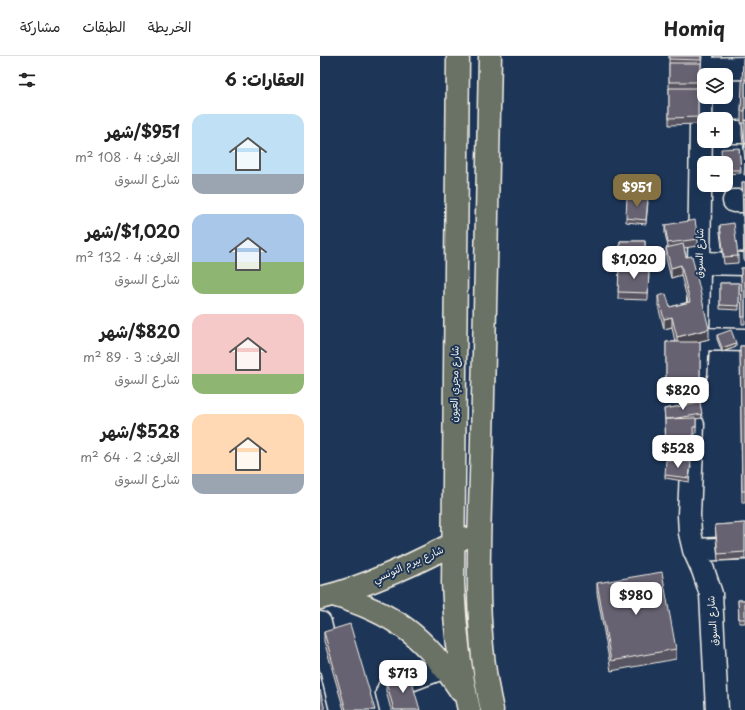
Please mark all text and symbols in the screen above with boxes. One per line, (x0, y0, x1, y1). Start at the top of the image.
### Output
text: Homiq (664, 14, 725, 42)
text: مشاركة (20, 16, 60, 37)
text: الطبقات (82, 16, 126, 37)
text: الخريطة (148, 16, 191, 37)
text: العقارات: 6 (225, 66, 304, 92)
map controls (697, 68, 733, 192)
button: layers (697, 68, 733, 104)
icon: filters (16, 69, 38, 91)
button: + (697, 112, 733, 148)
text: $951/شهر (106, 118, 180, 144)
icon: home (224, 130, 272, 178)
text: الغرف: 4 · 108 m² (75, 147, 180, 166)
button: − (697, 156, 733, 192)
text: شارع السوق (115, 169, 180, 188)
pin: $951 (613, 174, 661, 208)
text: $951 (622, 177, 652, 196)
text: $1,020/شهر (85, 218, 180, 244)
street label: شارع السوق (691, 227, 707, 278)
icon: home (224, 230, 272, 278)
pin: $1,020 (601, 246, 667, 280)
text: الغرف: 4 · 132 m² (75, 247, 180, 266)
text: $1,020 (611, 249, 657, 268)
text: شارع السوق (115, 269, 180, 288)
text: $820/شهر (100, 318, 180, 344)
icon: home (224, 330, 272, 378)
street label: شارع مجري العيون (445, 345, 464, 423)
text: الغرف: 3 · 89 m² (83, 347, 180, 366)
text: شارع السوق (115, 369, 180, 388)
pin: $820 (659, 377, 707, 411)
text: $820 (666, 380, 700, 399)
text: $528/شهر (101, 418, 180, 444)
icon: home (224, 430, 272, 478)
pin: $528 (654, 435, 702, 469)
text: $528 (661, 438, 695, 457)
text: الغرف: 2 · 64 m² (80, 447, 180, 466)
text: شارع السوق (115, 469, 180, 488)
street label: شارع بيرم التونسي (370, 541, 447, 589)
pin: $980 (612, 582, 660, 616)
text: $980 (619, 585, 653, 604)
street label: شارع السوق (702, 595, 722, 647)
pin: $713 (379, 660, 427, 694)
text: $713 (388, 663, 418, 682)

